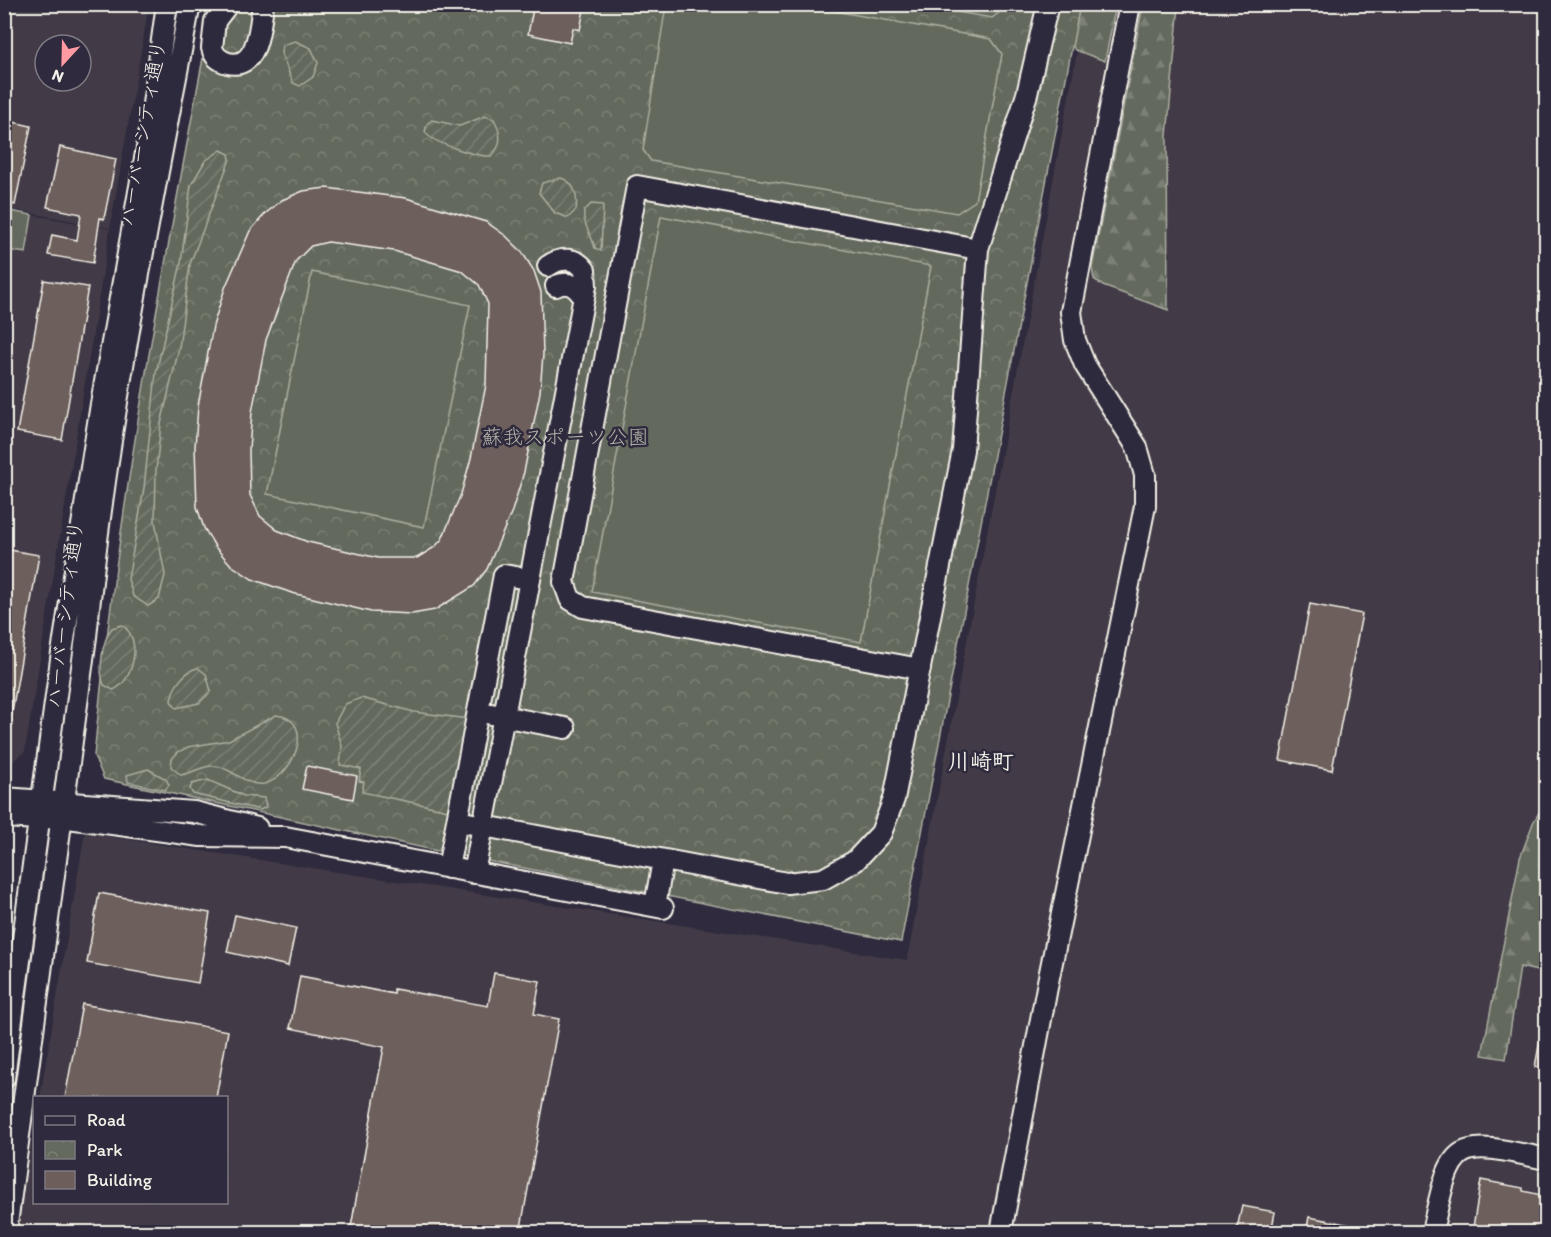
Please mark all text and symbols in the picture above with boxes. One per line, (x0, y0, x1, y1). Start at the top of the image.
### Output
north arrow (33, 33, 93, 93)
street label: ハーバーシティ通り (113, 38, 171, 228)
text: N (49, 66, 66, 87)
park label: 蘇我スポーツ公園 (481, 424, 649, 449)
street label: ハーバーシティ通り (40, 518, 88, 710)
district label: 川崎町 (948, 748, 1014, 775)
legend (33, 1096, 228, 1204)
text: Road (87, 1109, 126, 1131)
text: Park (87, 1139, 122, 1161)
text: Building (87, 1169, 153, 1191)

